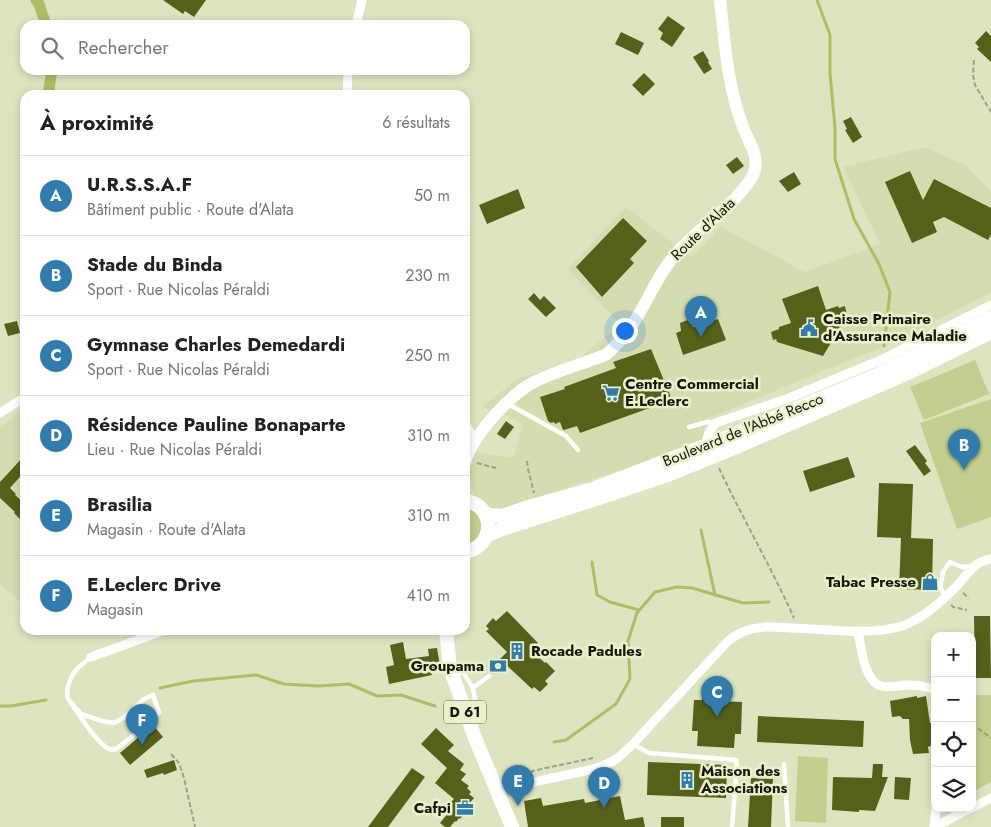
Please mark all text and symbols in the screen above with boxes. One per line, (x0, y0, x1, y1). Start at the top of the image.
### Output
search box (20, 20, 470, 75)
icon: search (38, 34, 66, 62)
text: Rechercher (78, 34, 169, 61)
text: À proximité (40, 108, 154, 138)
text: 6 résultats (382, 111, 450, 134)
text: U.R.S.S.A.F (87, 171, 192, 198)
text: A (50, 184, 62, 207)
text: 50 m (414, 184, 450, 207)
street label: Route d'Alata (666, 193, 740, 265)
text: Bâtiment public · Route d'Alata (87, 198, 294, 221)
text: Stade du Binda (87, 251, 223, 278)
text: B (51, 264, 61, 287)
text: 230 m (405, 264, 450, 287)
text: Sport · Rue Nicolas Péraldi (87, 278, 270, 301)
pin: A (685, 296, 717, 337)
place label: Caisse Primaire d'Assurance Maladie (823, 308, 967, 347)
your location (612, 318, 638, 344)
public building icon: Caisse Primaire d'Assurance Maladie (799, 318, 819, 338)
text: Gymnase Charles Demedardi (87, 331, 345, 358)
text: C (50, 344, 62, 367)
text: 250 m (405, 344, 450, 367)
text: Sport · Rue Nicolas Péraldi (87, 358, 270, 381)
place label: Centre Commercial E.Leclerc (625, 373, 759, 412)
supermarket icon: Centre Commercial E.Leclerc (601, 383, 621, 403)
street label: Boulevard de l'Abbé Recco (659, 388, 827, 472)
text: Résidence Pauline Bonaparte (87, 411, 346, 438)
text: D (50, 424, 62, 447)
text: 310 m (407, 424, 450, 447)
pin: B (948, 429, 980, 470)
text: Lieu · Rue Nicolas Péraldi (87, 438, 262, 461)
text: Brasilia (87, 491, 152, 518)
text: E (51, 504, 61, 527)
text: 310 m (407, 504, 450, 527)
text: Magasin · Route d'Alata (87, 518, 246, 541)
text: E.Leclerc Drive (87, 571, 221, 598)
place label: Tabac Presse (826, 571, 916, 593)
shop icon: Tabac Presse (920, 572, 940, 592)
text: F (52, 584, 60, 607)
text: 410 m (407, 584, 450, 607)
text: Magasin (87, 598, 143, 621)
map controls (931, 632, 976, 812)
button: + (931, 632, 976, 677)
place label: Rocade Padules (531, 640, 642, 662)
building icon: Rocade Padules (507, 641, 527, 661)
place label: Groupama (411, 655, 484, 677)
bank icon: Groupama (488, 656, 508, 676)
pin: C (701, 676, 733, 717)
button: − (931, 677, 976, 722)
road number: D 61 (444, 700, 486, 724)
pin: F (126, 704, 158, 745)
button: locate (931, 722, 976, 767)
place label: Maison des Associations (700, 760, 788, 799)
pin: E (502, 765, 534, 806)
pin: D (588, 767, 620, 808)
button: layers (931, 767, 976, 812)
building icon: Maison des Associations (677, 770, 697, 790)
place label: Cafpi (414, 797, 451, 819)
office icon: Cafpi (455, 798, 475, 818)

